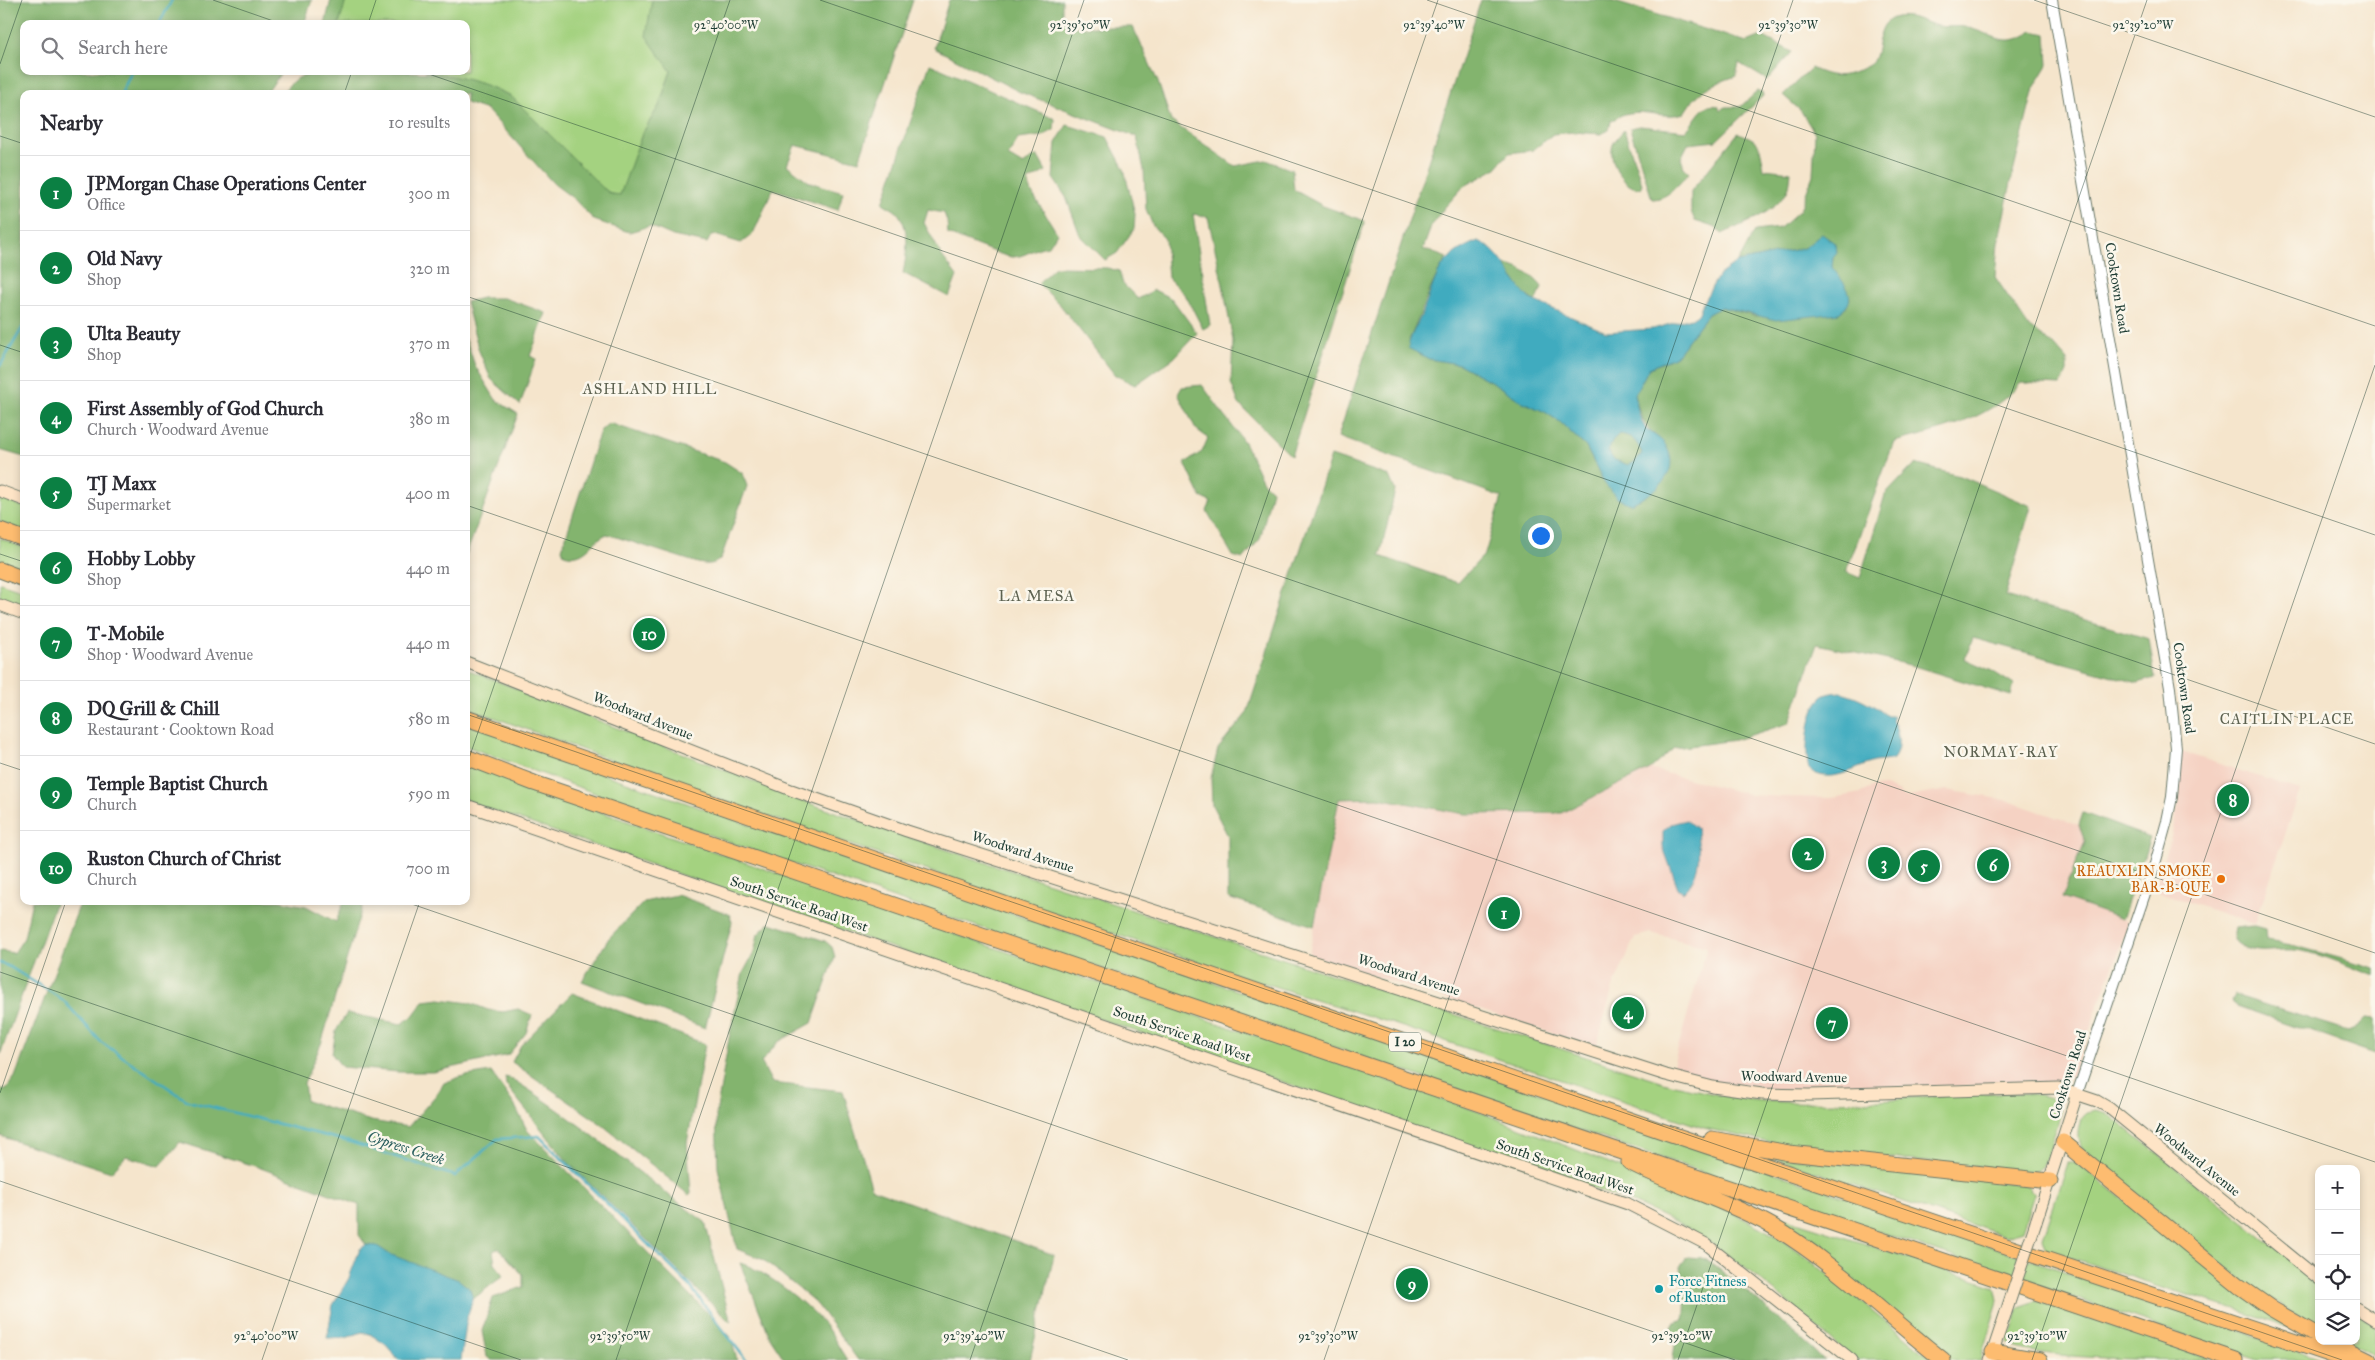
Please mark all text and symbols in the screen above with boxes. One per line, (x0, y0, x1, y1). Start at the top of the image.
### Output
text: 92°40'00"W (694, 18, 759, 32)
text: 92°39'50"W (1050, 18, 1111, 32)
text: 92°39'40"W (1403, 18, 1465, 32)
text: 92°39'30"W (1758, 18, 1818, 32)
text: 92°39'20"W (2113, 18, 2174, 32)
search box (20, 20, 470, 75)
icon: search (38, 34, 66, 62)
text: Search here (78, 36, 168, 59)
text: Nearby (40, 110, 103, 136)
text: 10 results (388, 113, 450, 132)
text: JPMorgan Chase Operations Center (87, 172, 366, 195)
text: 1 (53, 184, 59, 203)
text: 300 m (408, 184, 450, 203)
text: Office (87, 195, 125, 214)
street label: Cooktown Road (2101, 241, 2133, 335)
text: Old Navy (87, 247, 162, 270)
text: 2 (52, 259, 60, 278)
text: 320 m (410, 259, 450, 278)
text: Shop (87, 270, 121, 289)
text: Ulta Beauty (87, 322, 180, 345)
text: 3 (53, 334, 59, 353)
text: 370 m (409, 334, 450, 353)
text: Shop (87, 345, 121, 364)
district label: ASHLAND HILL (582, 380, 717, 398)
text: First Assembly of God Church (87, 397, 323, 420)
text: 4 (52, 409, 60, 428)
text: 380 m (409, 409, 450, 428)
text: Church · Woodward Avenue (87, 420, 269, 439)
text: TJ Maxx (87, 472, 156, 495)
text: 5 (52, 484, 60, 503)
text: 400 m (406, 484, 450, 503)
text: Supermarket (87, 495, 171, 514)
your location (1528, 523, 1554, 549)
text: Hobby Lobby (87, 547, 195, 570)
text: 6 (52, 559, 60, 578)
text: 440 m (406, 559, 450, 578)
text: Shop (87, 570, 121, 589)
district label: LA MESA (999, 587, 1075, 605)
pin: 10 (633, 615, 665, 653)
text: T-Mobile (87, 622, 164, 645)
text: 7 (52, 634, 60, 653)
text: 440 m (406, 634, 450, 653)
street label: Cooktown Road (2169, 641, 2199, 735)
text: Shop · Woodward Avenue (87, 645, 253, 664)
street label: Woodward Avenue (591, 688, 696, 744)
text: DQ Grill & Chill (87, 697, 219, 720)
text: 8 (52, 709, 60, 728)
text: 580 m (408, 709, 450, 728)
district label: CAITLIN PLACE (2220, 710, 2354, 728)
text: Restaurant · Cooktown Road (87, 720, 274, 739)
district label: NORMAY-RAY (1943, 743, 2059, 761)
text: Temple Baptist Church (87, 772, 268, 795)
pin: 8 (2217, 781, 2249, 819)
text: 9 (52, 784, 60, 803)
text: 590 m (408, 784, 450, 803)
text: Church (87, 795, 137, 814)
street label: Woodward Avenue (970, 827, 1076, 877)
pin: 2 (1792, 835, 1824, 873)
pin: 3 (1868, 844, 1900, 882)
pin: 6 (1977, 846, 2009, 884)
text: Ruston Church of Christ (87, 847, 281, 870)
pin: 5 (1908, 847, 1940, 885)
text: 10 (48, 859, 64, 878)
text: 700 m (406, 859, 450, 878)
place label: REAUXLIN SMOKE BAR-B-QUE (2076, 863, 2211, 896)
text: Church (87, 870, 137, 889)
street label: South Service Road West (728, 872, 870, 936)
marker: REAUXLIN SMOKE BAR-B-QUE (2215, 873, 2227, 885)
pin: 1 (1488, 894, 1520, 932)
street label: Woodward Avenue (1356, 950, 1462, 1000)
pin: 4 (1612, 994, 1644, 1032)
street label: South Service Road West (1111, 1002, 1253, 1066)
pin: 7 (1816, 1004, 1848, 1042)
street label: Cooktown Road (2046, 1029, 2090, 1121)
road number: I 20 (1389, 1032, 1421, 1052)
street label: Woodward Avenue (1741, 1068, 1847, 1086)
street label: Woodward Avenue (2150, 1120, 2244, 1200)
water label: Cypress Creek (365, 1127, 447, 1170)
street label: South Service Road West (1494, 1135, 1636, 1199)
map controls (2315, 1165, 2360, 1345)
button: + (2315, 1165, 2360, 1210)
button: − (2315, 1210, 2360, 1255)
button: locate (2315, 1255, 2360, 1300)
pin: 9 (1396, 1265, 1428, 1303)
place label: Force Fitness of Ruston (1669, 1273, 1746, 1306)
marker: Force Fitness of Ruston (1653, 1283, 1665, 1295)
button: layers (2315, 1300, 2360, 1345)
text: 92°40'00"W (234, 1329, 299, 1343)
text: 92°39'50"W (590, 1329, 651, 1343)
text: 92°39'40"W (943, 1329, 1005, 1343)
text: 92°39'30"W (1298, 1329, 1358, 1343)
text: 92°39'20"W (1652, 1329, 1713, 1343)
text: 92°39'10"W (2007, 1329, 2067, 1343)

